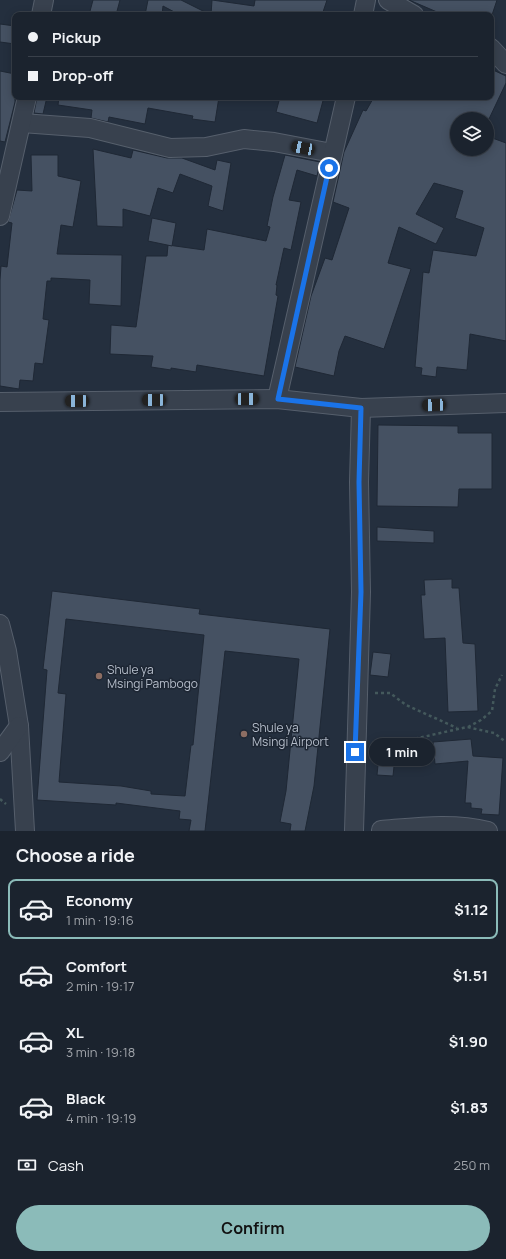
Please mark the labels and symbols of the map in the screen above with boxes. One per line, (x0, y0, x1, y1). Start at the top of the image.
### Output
car (290, 140, 316, 156)
route start (320, 159, 338, 177)
car (235, 393, 259, 405)
car (142, 394, 166, 406)
car (65, 395, 89, 407)
car (422, 399, 446, 411)
place label: Shule ya Msingi Pambogo (107, 661, 198, 692)
marker: Shule ya Msingi Pambogo (94, 671, 104, 681)
place label: Shule ya Msingi Airport (252, 719, 329, 750)
marker: Shule ya Msingi Airport (239, 729, 249, 739)
callout: 1 min (369, 738, 435, 766)
route end (346, 743, 364, 761)

